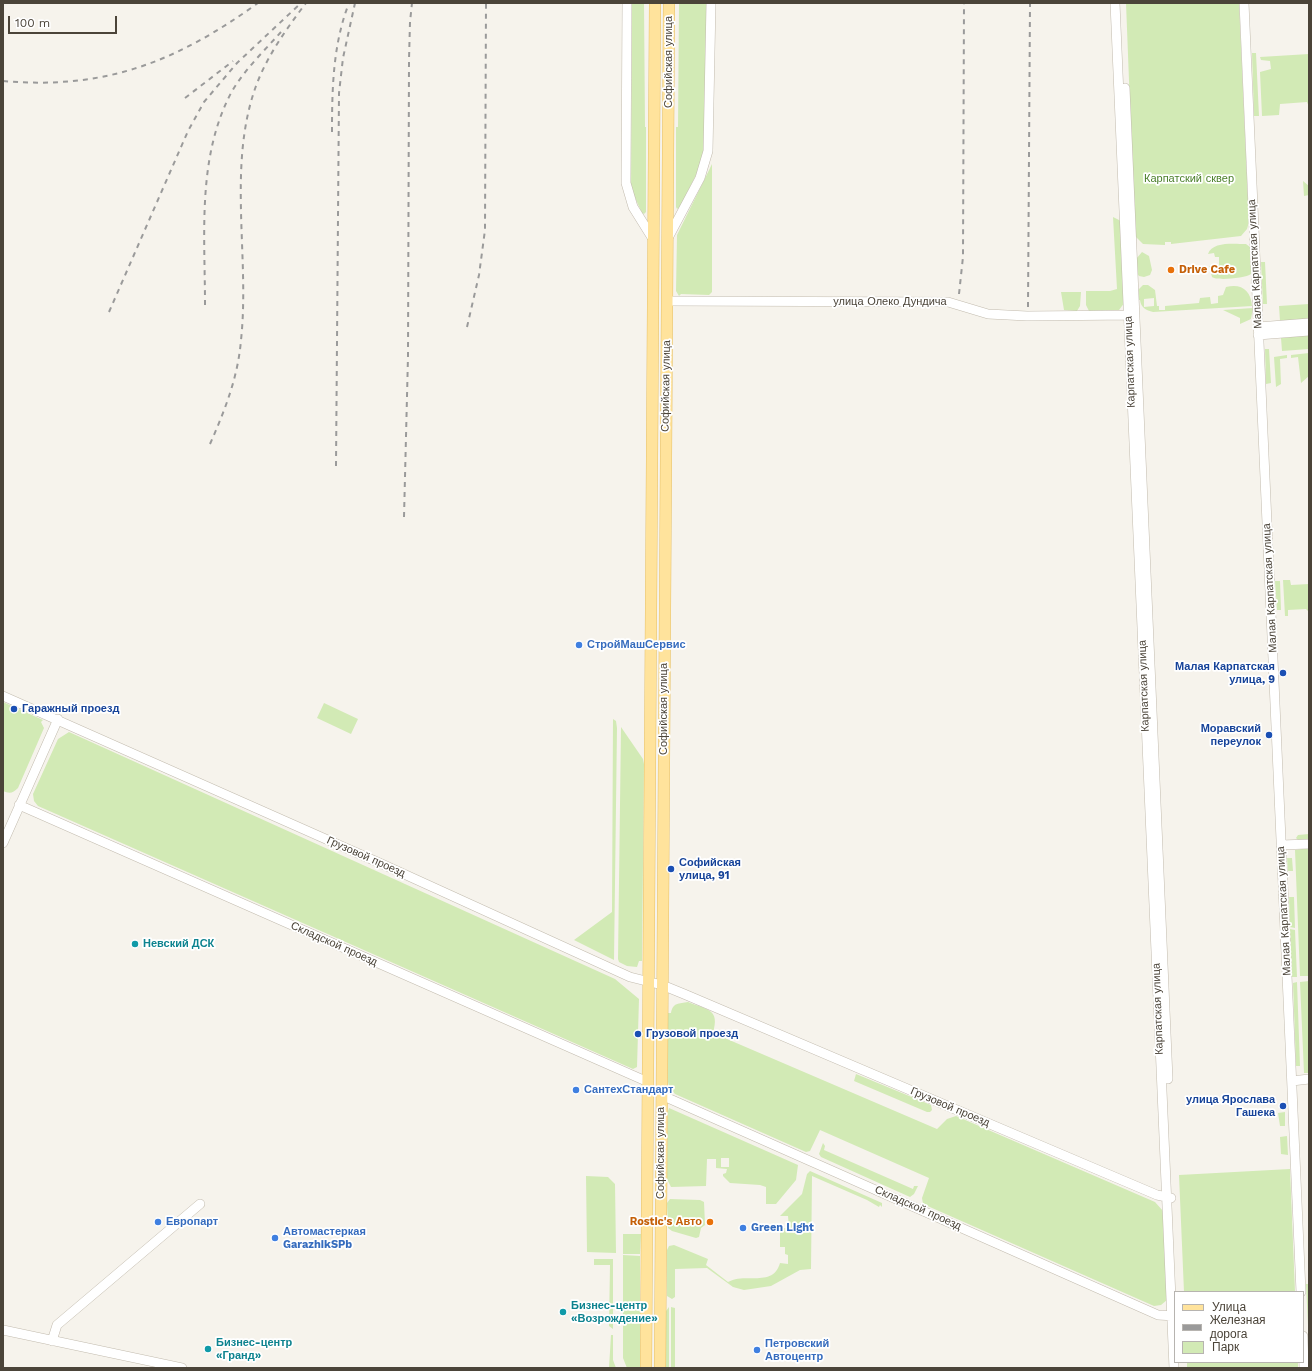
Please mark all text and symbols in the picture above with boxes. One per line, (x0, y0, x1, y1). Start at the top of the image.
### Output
scale bar (10, 8, 119, 34)
text: 100 m (15, 16, 50, 30)
street label: Софийская улица (662, 16, 676, 108)
park label: Карпатский сквер (1144, 172, 1234, 186)
street label: Малая Карпатская улица (1245, 199, 1265, 329)
place label: Drive Cafe (1179, 263, 1235, 277)
marker: Drive Cafe (1166, 265, 1176, 275)
street label: улица Олеко Дундича (833, 295, 947, 309)
street label: Карпатская улица (1122, 316, 1138, 408)
street label: Софийская улица (659, 340, 673, 432)
street label: Малая Карпатская улица (1260, 523, 1280, 653)
place label: СтройМашСервис (587, 638, 686, 652)
marker: СтройМашСервис (574, 640, 584, 650)
street label: Карпатская улица (1136, 640, 1152, 732)
place label: Малая Карпатская улица, 9 (1175, 660, 1275, 686)
street label: Софийская улица (657, 663, 671, 755)
marker: Малая Карпатская улица, 9 (1278, 668, 1288, 678)
place label: Гаражный проезд (22, 702, 119, 716)
marker: Гаражный проезд (9, 704, 19, 714)
place label: Моравский переулок (1201, 722, 1261, 748)
marker: Моравский переулок (1264, 730, 1274, 740)
street label: Грузовой проезд (325, 834, 407, 880)
street label: Малая Карпатская улица (1274, 846, 1294, 976)
place label: Софийская улица, 91 (679, 856, 741, 882)
marker: Софийская улица, 91 (666, 864, 676, 874)
street label: Складской проезд (289, 919, 379, 969)
place label: Невский ДСК (143, 937, 214, 951)
marker: Невский ДСК (130, 939, 140, 949)
street label: Карпатская улица (1150, 963, 1166, 1055)
place label: Грузовой проезд (646, 1027, 738, 1041)
marker: Грузовой проезд (633, 1029, 643, 1039)
place label: СантехСтандарт (584, 1083, 673, 1097)
street label: Грузовой проезд (908, 1084, 992, 1130)
marker: СантехСтандарт (571, 1085, 581, 1095)
place label: улица Ярослава Гашека (1186, 1093, 1275, 1119)
marker: улица Ярослава Гашека (1278, 1101, 1288, 1111)
street label: Софийская улица (654, 1107, 668, 1199)
street label: Складской проезд (873, 1183, 963, 1233)
place label: Европарт (166, 1215, 218, 1229)
place label: Rostic's Авто (630, 1215, 702, 1229)
marker: Европарт (153, 1217, 163, 1227)
marker: Rostic's Авто (705, 1217, 715, 1227)
place label: Green Light (751, 1221, 814, 1235)
marker: Green Light (738, 1223, 748, 1233)
place label: Автомастеркая GarazhikSPb (283, 1225, 366, 1251)
marker: Автомастеркая GarazhikSPb (270, 1233, 280, 1243)
legend (1174, 1291, 1304, 1363)
place label: Бизнес-центр «Возрождение» (571, 1299, 658, 1325)
text: Улица (1212, 1300, 1246, 1314)
marker: Бизнес-центр «Возрождение» (558, 1307, 568, 1317)
text: Железная дорога (1210, 1313, 1266, 1341)
place label: Бизнес-центр «Гранд» (216, 1336, 292, 1362)
place label: Петровский Автоцентр (765, 1337, 829, 1363)
text: Парк (1212, 1340, 1239, 1354)
marker: Бизнес-центр «Гранд» (203, 1344, 213, 1354)
marker: Петровский Автоцентр (752, 1345, 762, 1355)

